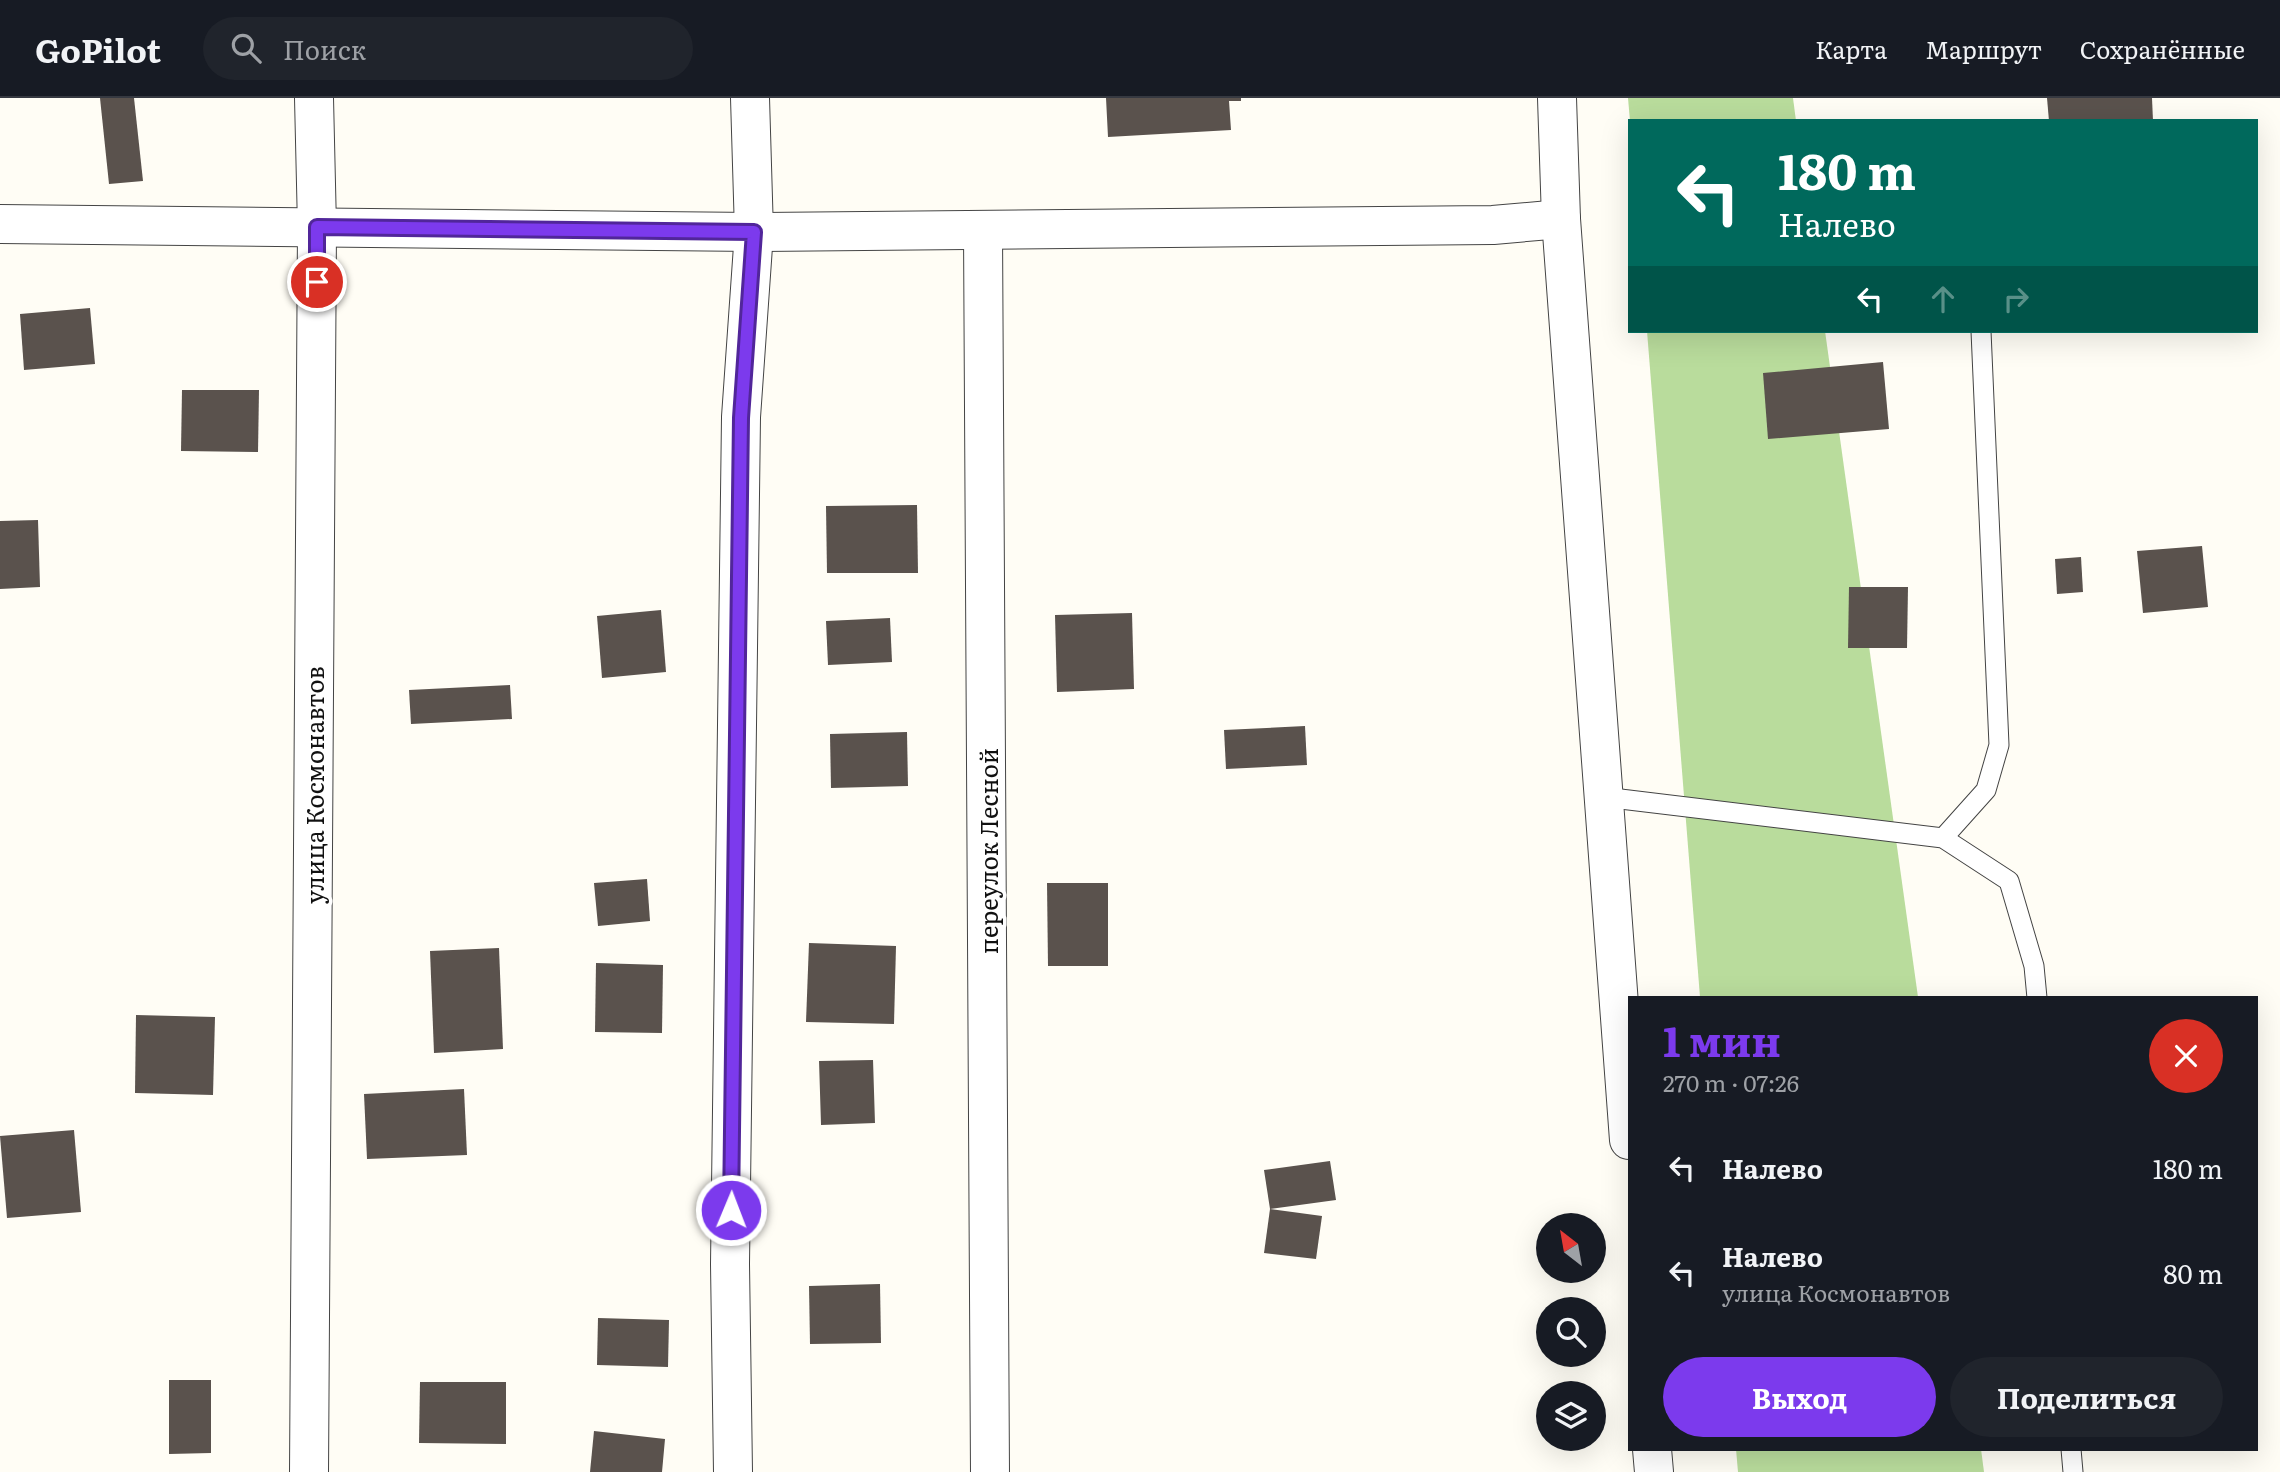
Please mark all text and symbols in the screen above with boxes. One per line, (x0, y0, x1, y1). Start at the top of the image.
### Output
search box (203, 17, 693, 80)
text: GoPilot (35, 24, 161, 73)
icon: search (227, 29, 265, 67)
text: Поиск (283, 29, 366, 68)
text: Карта (1815, 31, 1887, 66)
text: Маршрут (1925, 31, 2042, 66)
text: Сохранённые (2080, 31, 2245, 66)
text: 180 m (1778, 132, 1916, 205)
icon: left (1663, 147, 1754, 238)
text: Налево (1778, 199, 1896, 247)
pin (287, 252, 347, 312)
icon: arrive (298, 263, 336, 301)
icon: left (1851, 280, 1889, 318)
icon: ahead (1924, 280, 1962, 318)
icon: right (1997, 280, 2035, 318)
street label: улица Космонавтов (296, 666, 331, 904)
street label: переулок Лесной (970, 748, 1005, 954)
text: 1 мин (1663, 1008, 1781, 1070)
button: close (2149, 1019, 2223, 1093)
text: 270 m · 07:26 (1663, 1065, 1799, 1099)
text: Налево (1722, 1148, 1823, 1187)
text: 180 m (2153, 1148, 2223, 1187)
icon: left (1663, 1149, 1701, 1187)
position arrow (694, 1173, 768, 1247)
north arrow (1536, 1213, 1606, 1283)
map controls (1536, 1213, 1606, 1451)
text: Налево (1722, 1236, 1823, 1275)
text: 80 m (2163, 1253, 2223, 1292)
icon: left (1663, 1254, 1701, 1292)
text: улица Космонавтов (1722, 1275, 1950, 1309)
button: search (1536, 1297, 1606, 1367)
button: Выход (1663, 1357, 1936, 1437)
button: Поделиться (1950, 1357, 2223, 1437)
button: layers (1536, 1381, 1606, 1451)

